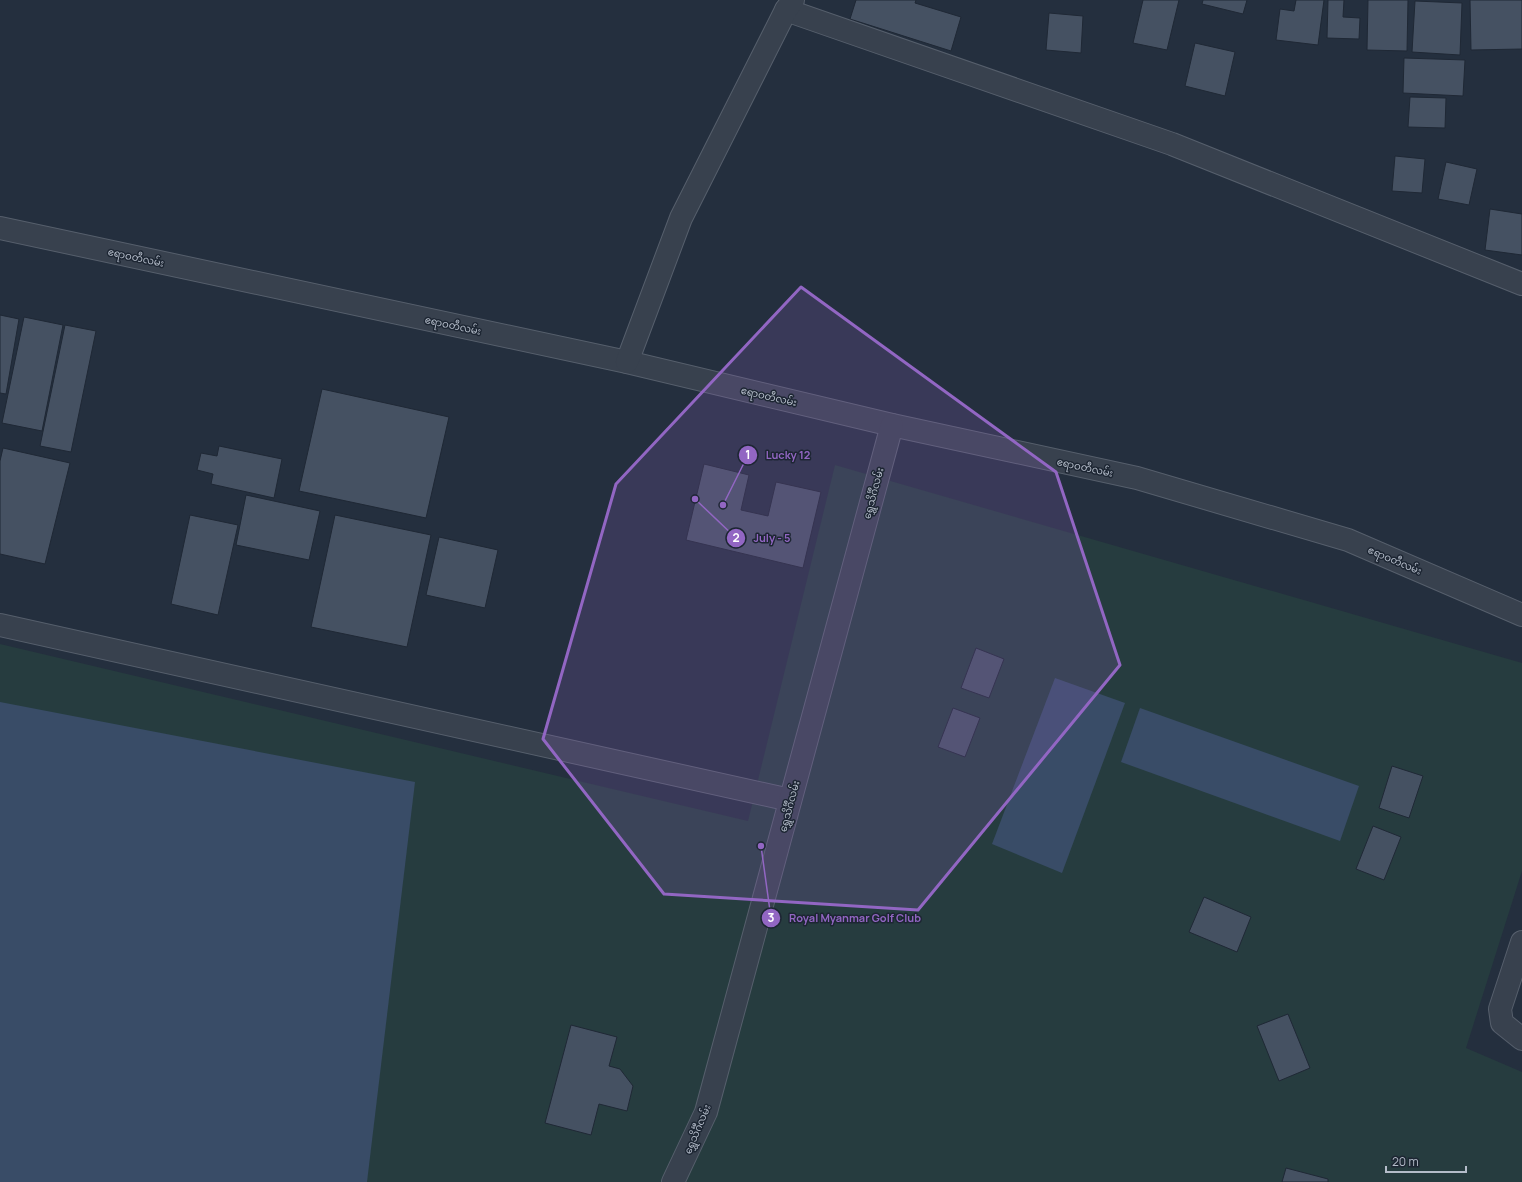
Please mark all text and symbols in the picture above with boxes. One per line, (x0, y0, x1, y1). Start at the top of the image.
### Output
street label: ဧရာဝတီလမ်း (106, 244, 165, 272)
street label: ဧရာဝတီလမ်း (423, 312, 482, 340)
street label: ဧရာဝတီလမ်း (739, 383, 798, 411)
callout: Lucky 12 (738, 443, 818, 466)
text: 1 (745, 446, 751, 463)
text: Lucky 12 (766, 447, 810, 462)
street label: ဧရာဝတီလမ်း (1055, 454, 1114, 482)
street label: ရွှေသိင်္ဂီလမ်း (859, 466, 888, 521)
callout: July - 5 (726, 527, 799, 550)
text: 2 (732, 529, 740, 546)
text: July - 5 (753, 530, 791, 545)
street label: ဧရာဝတီလမ်း (1365, 542, 1424, 579)
street label: ရွှေသိင်္ဂီလမ်း (775, 779, 804, 834)
callout: Royal Myanmar Golf Club (761, 907, 929, 930)
text: 3 (768, 909, 775, 926)
text: Royal Myanmar Golf Club (789, 910, 921, 925)
street label: ရွှေသိင်္ဂီလမ်း (680, 1102, 716, 1157)
scale bar (1386, 1148, 1466, 1174)
text: 20 m (1392, 1153, 1419, 1170)

